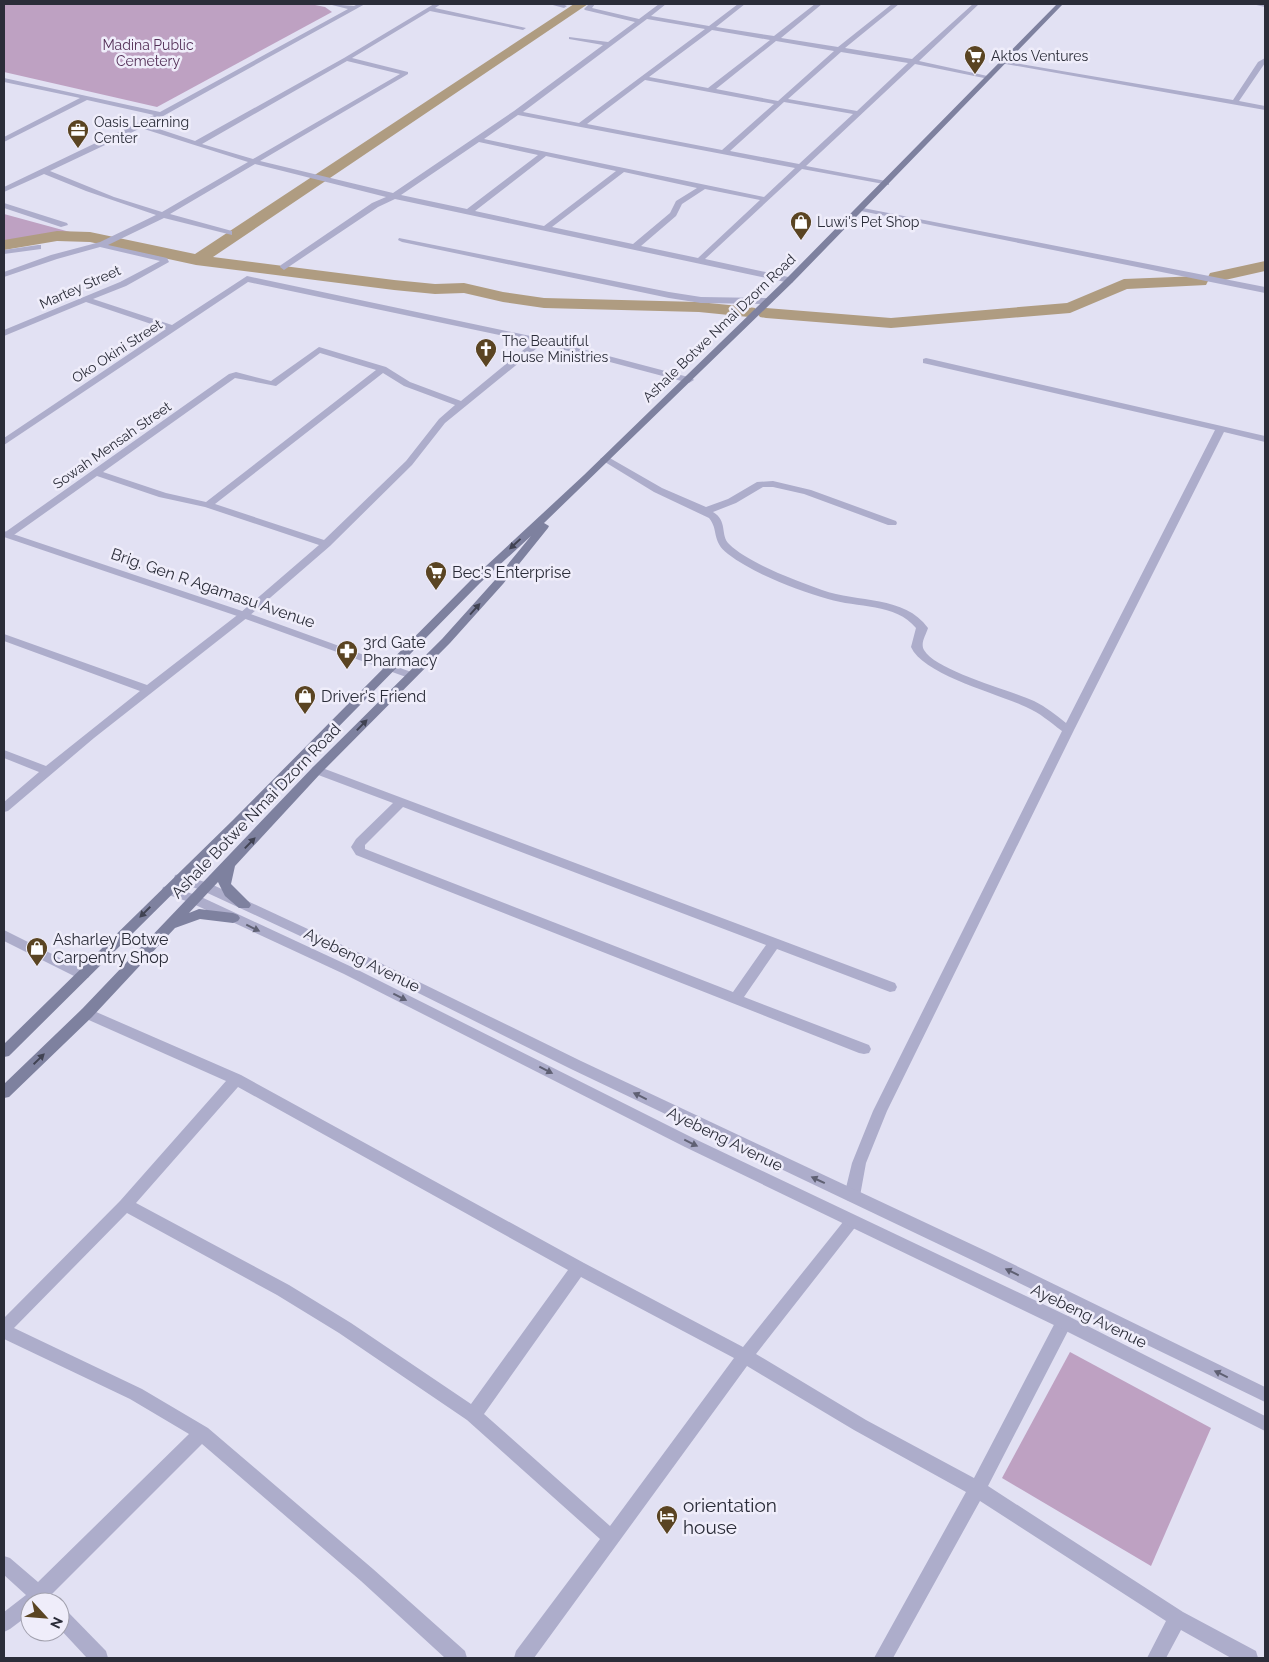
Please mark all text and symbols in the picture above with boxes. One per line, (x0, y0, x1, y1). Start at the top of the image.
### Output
park label: Madina Public Cemetery (102, 37, 194, 69)
supermarket icon: Aktos Ventures (963, 44, 987, 75)
place label: Aktos Ventures (991, 48, 1088, 64)
place label: Oasis Learning Center (94, 114, 189, 146)
office icon: Oasis Learning Center (66, 118, 90, 149)
shop icon: Luwi's Pet Shop (789, 210, 813, 241)
place label: Luwi's Pet Shop (817, 214, 920, 230)
street label: Ashale Botwe Nmai Dzorn Road (639, 251, 799, 405)
street label: Martey Street (37, 262, 123, 312)
street label: Oko Okini Street (69, 316, 165, 386)
place label: The Beautiful House Ministries (502, 333, 609, 365)
church icon: The Beautiful House Ministries (474, 337, 498, 368)
street label: Sowah Mensah Street (50, 398, 174, 492)
one-way arrow (509, 538, 521, 550)
street label: Brig. Gen R Agamasu Avenue (108, 544, 318, 632)
supermarket icon: Bec's Enterprise (424, 560, 448, 591)
place label: Bec's Enterprise (452, 563, 571, 582)
one-way arrow (469, 603, 481, 615)
place label: 3rd Gate Pharmacy (363, 633, 438, 670)
pharmacy icon: 3rd Gate Pharmacy (335, 639, 359, 670)
shop icon: Driver's Friend (293, 684, 317, 715)
place label: Driver's Friend (321, 687, 426, 706)
one-way arrow (355, 719, 367, 731)
street label: Ashale Botwe Nmai Dzorn Road (167, 720, 345, 902)
one-way arrow (244, 837, 256, 849)
one-way arrow (140, 906, 152, 918)
one-way arrow (246, 923, 261, 932)
street label: Ayebeng Avenue (301, 924, 423, 996)
place label: Asharley Botwe Carpentry Shop (53, 930, 169, 967)
shop icon: Asharley Botwe Carpentry Shop (25, 936, 49, 967)
one-way arrow (393, 993, 407, 1001)
one-way arrow (33, 1053, 45, 1065)
one-way arrow (538, 1066, 553, 1074)
one-way arrow (633, 1091, 647, 1099)
street label: Ayebeng Avenue (664, 1103, 786, 1175)
one-way arrow (684, 1139, 698, 1147)
one-way arrow (811, 1176, 825, 1184)
one-way arrow (1005, 1268, 1020, 1276)
street label: Ayebeng Avenue (1028, 1280, 1150, 1352)
one-way arrow (1214, 1370, 1229, 1378)
place label: orientation house (683, 1494, 777, 1538)
hotel icon: orientation house (655, 1504, 679, 1535)
north arrow (20, 1592, 70, 1642)
text: N (47, 1614, 66, 1631)

